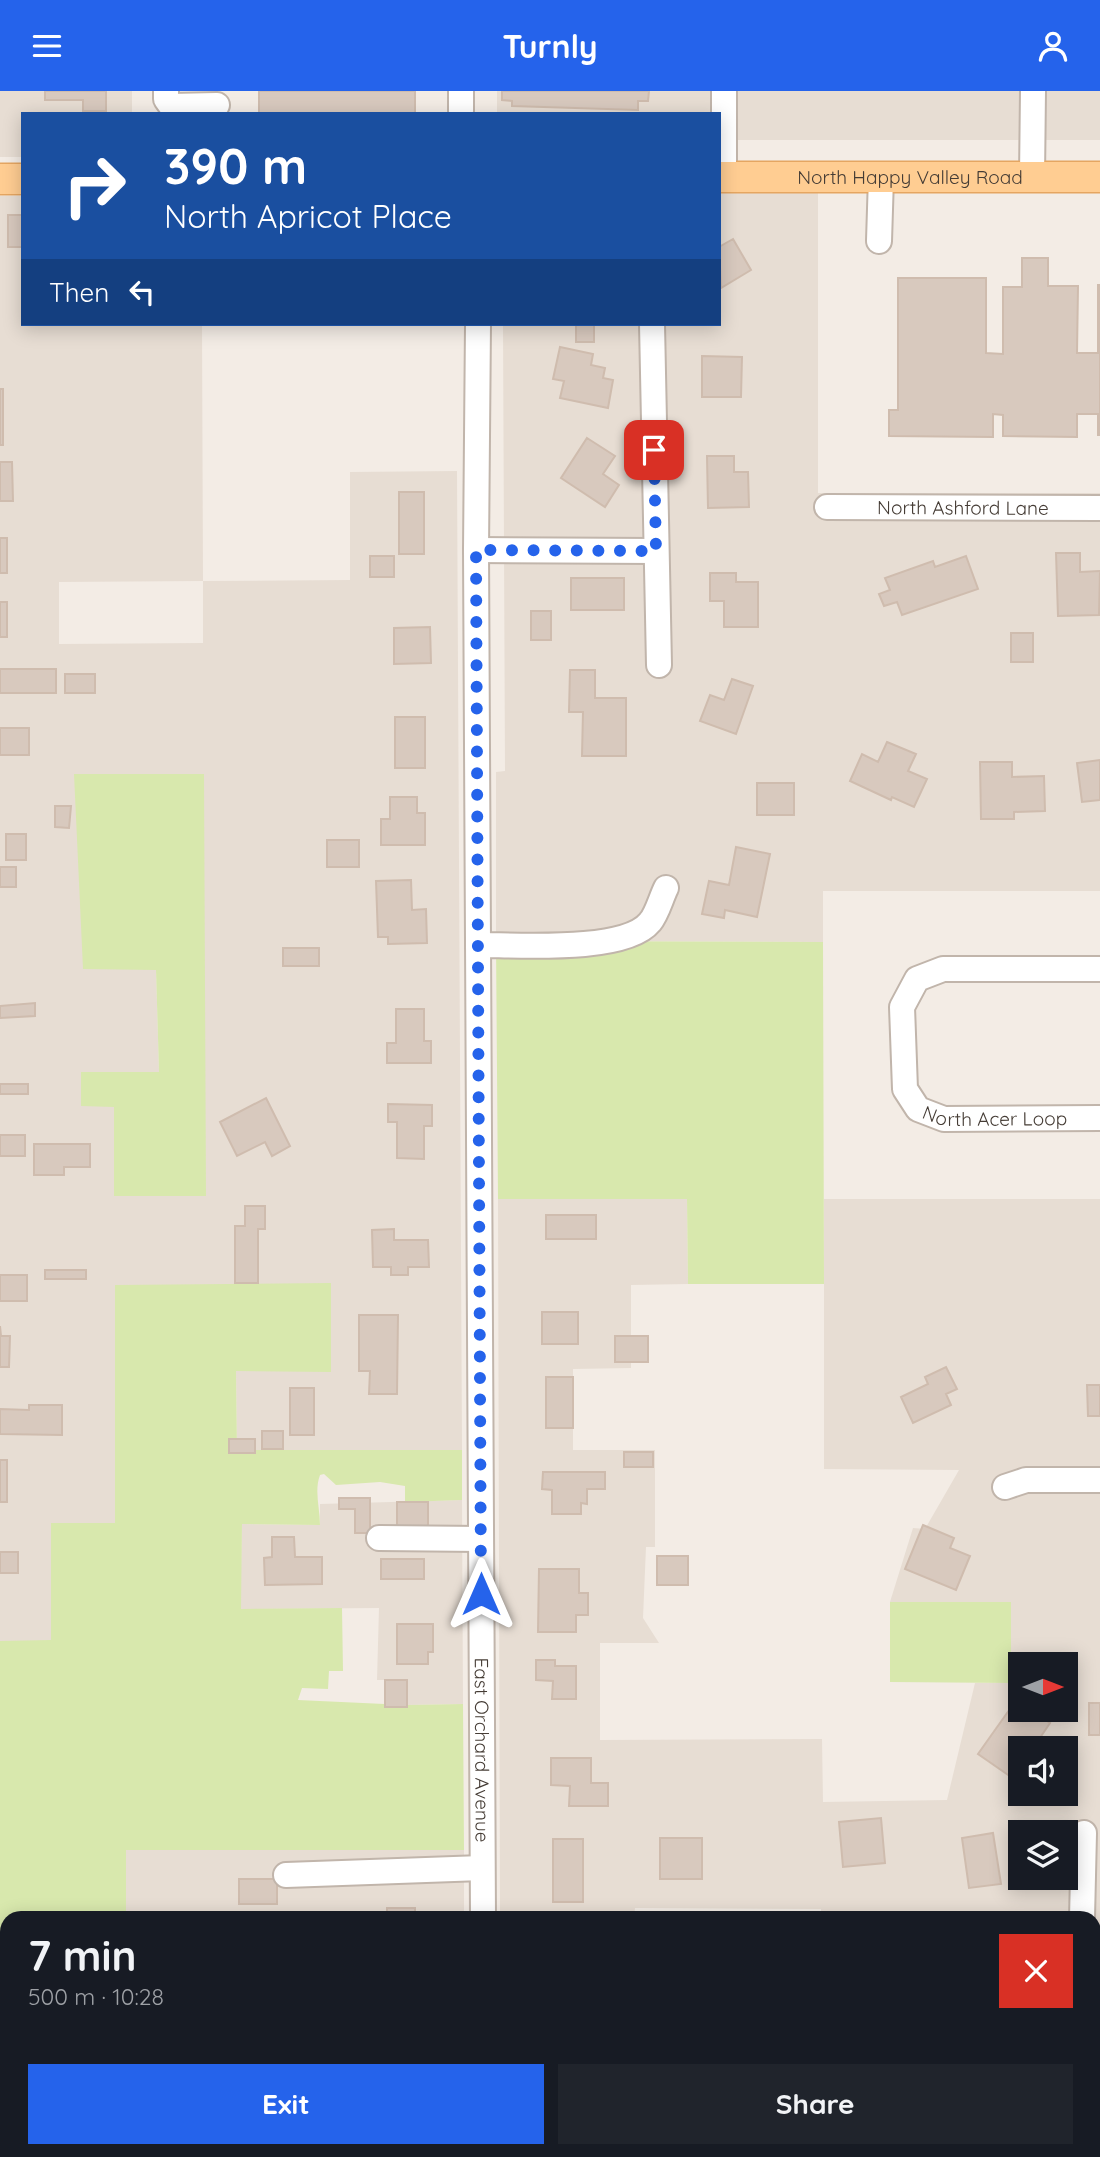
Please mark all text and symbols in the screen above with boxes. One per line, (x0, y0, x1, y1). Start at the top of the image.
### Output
text: Turnly (503, 26, 597, 66)
icon: menu (28, 27, 66, 65)
icon: person (1034, 27, 1072, 65)
text: 390 m (164, 135, 307, 196)
icon: right (49, 140, 140, 231)
street label: North Happy Valley Road (797, 165, 1023, 189)
text: North Apricot Place (164, 196, 452, 236)
icon: left (123, 273, 161, 311)
text: Then (49, 276, 109, 309)
pin (624, 420, 684, 480)
icon: arrive (635, 431, 673, 469)
street label: North Ashford Lane (877, 495, 1049, 520)
street label: North Acer Loop (919, 1100, 1067, 1131)
position arrow (444, 1557, 518, 1631)
north arrow (1008, 1652, 1078, 1722)
map controls (1008, 1652, 1078, 1890)
street label: East Orchard Avenue (470, 1657, 495, 1843)
button: sound (1008, 1736, 1078, 1806)
button: layers (1008, 1820, 1078, 1890)
text: 7 min (28, 1929, 137, 1982)
button: close (999, 1934, 1073, 2008)
text: 500 m · 10:28 (28, 1982, 164, 2011)
button: Exit (28, 2064, 544, 2144)
button: Share (558, 2064, 1073, 2144)

